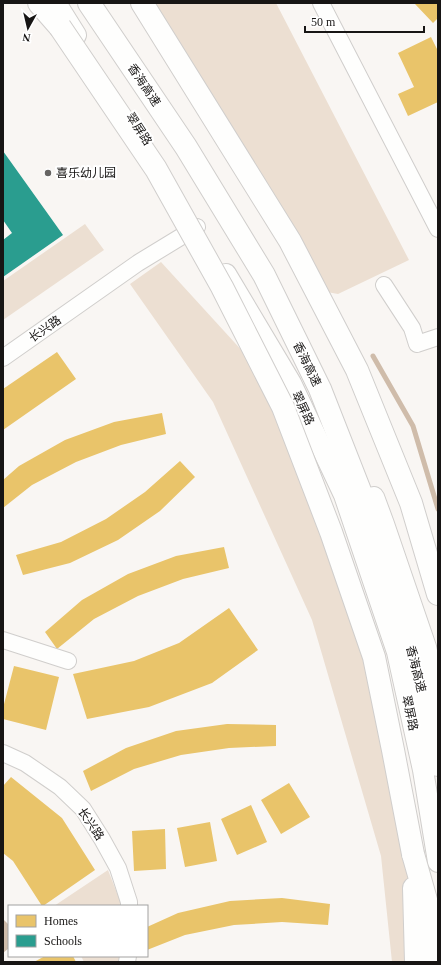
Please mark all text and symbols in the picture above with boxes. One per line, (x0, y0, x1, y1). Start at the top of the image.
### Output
north arrow (8, 8, 48, 48)
scale bar (305, 8, 424, 34)
text: 50 m (311, 15, 336, 29)
text: N (22, 31, 31, 44)
street label: 香海高速 (125, 61, 163, 109)
street label: 翠屏路 (123, 110, 155, 148)
place label: 喜乐幼儿园 (56, 166, 116, 180)
marker: 喜乐幼儿园 (43, 168, 53, 178)
street label: 长兴路 (26, 313, 64, 345)
street label: 香海高速 (290, 339, 324, 389)
street label: 翠屏路 (289, 389, 317, 427)
street label: 香海高速 (403, 644, 429, 694)
street label: 翠屏路 (399, 694, 421, 732)
street label: 长兴路 (75, 805, 107, 843)
legend (8, 905, 148, 957)
text: Homes (44, 914, 78, 928)
text: Schools (44, 934, 82, 948)

